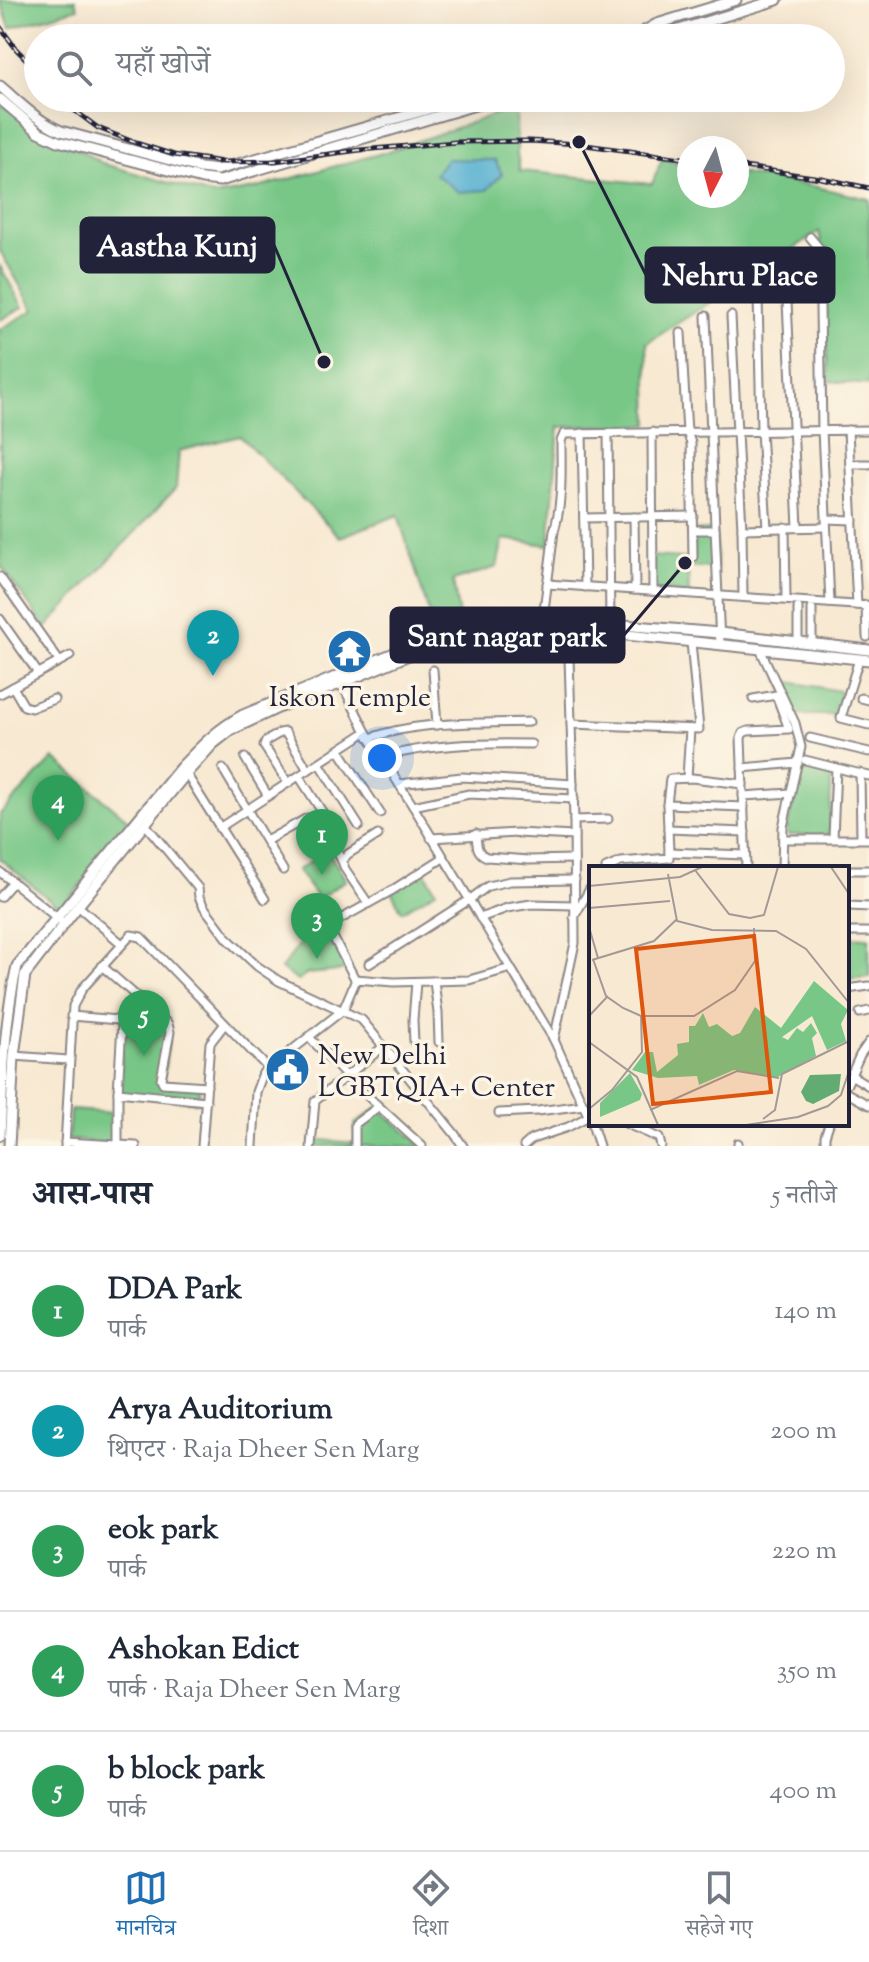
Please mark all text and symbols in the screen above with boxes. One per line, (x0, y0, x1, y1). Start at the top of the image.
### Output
search box (24, 24, 845, 112)
text: यहाँ खोजें (116, 44, 210, 87)
icon: search (52, 46, 96, 90)
north arrow (677, 136, 749, 208)
callout: Aastha Kunj (81, 218, 274, 272)
text: Aastha Kunj (96, 227, 258, 270)
callout: Nehru Place (646, 248, 834, 302)
text: Nehru Place (662, 256, 818, 299)
callout: Sant nagar park (391, 608, 624, 662)
pin: 2 (187, 610, 239, 676)
text: Sant nagar park (407, 617, 608, 660)
temple icon: Iskon Temple (326, 628, 374, 676)
place label: Iskon Temple (269, 679, 431, 719)
your location (362, 738, 402, 778)
pin: 4 (32, 775, 84, 841)
pin: 1 (296, 809, 348, 875)
inset map (589, 866, 849, 1126)
pin: 3 (291, 893, 343, 959)
pin: 5 (118, 990, 170, 1056)
place label: New Delhi LGBTQIA+ Center (318, 1037, 556, 1109)
public building icon: New Delhi LGBTQIA+ Center (263, 1046, 311, 1094)
text: आस-पास (32, 1171, 152, 1220)
text: 5 नतीजे (771, 1178, 837, 1215)
text: DDA Park (108, 1269, 242, 1312)
text: 1 (54, 1293, 62, 1330)
text: 140 m (774, 1293, 837, 1330)
text: पार्क (108, 1312, 146, 1349)
text: Arya Auditorium (108, 1389, 333, 1432)
text: 2 (52, 1413, 64, 1450)
text: 200 m (770, 1413, 837, 1450)
text: थिएटर · Raja Dheer Sen Marg (108, 1432, 420, 1469)
text: eok park (108, 1509, 219, 1552)
text: 3 (53, 1533, 63, 1570)
text: 220 m (772, 1533, 837, 1570)
text: पार्क (108, 1552, 146, 1589)
text: Ashokan Edict (108, 1629, 299, 1672)
text: 4 (51, 1653, 65, 1690)
text: 350 m (777, 1653, 837, 1690)
text: पार्क · Raja Dheer Sen Marg (108, 1672, 401, 1709)
text: b block park (108, 1749, 265, 1792)
text: 5 (54, 1773, 62, 1810)
text: 400 m (770, 1773, 837, 1810)
text: पार्क (108, 1792, 146, 1829)
tab: मानचित्र (116, 1866, 176, 1949)
tab: दिशा (409, 1866, 453, 1949)
tab: सहेजे गए (685, 1866, 753, 1949)

